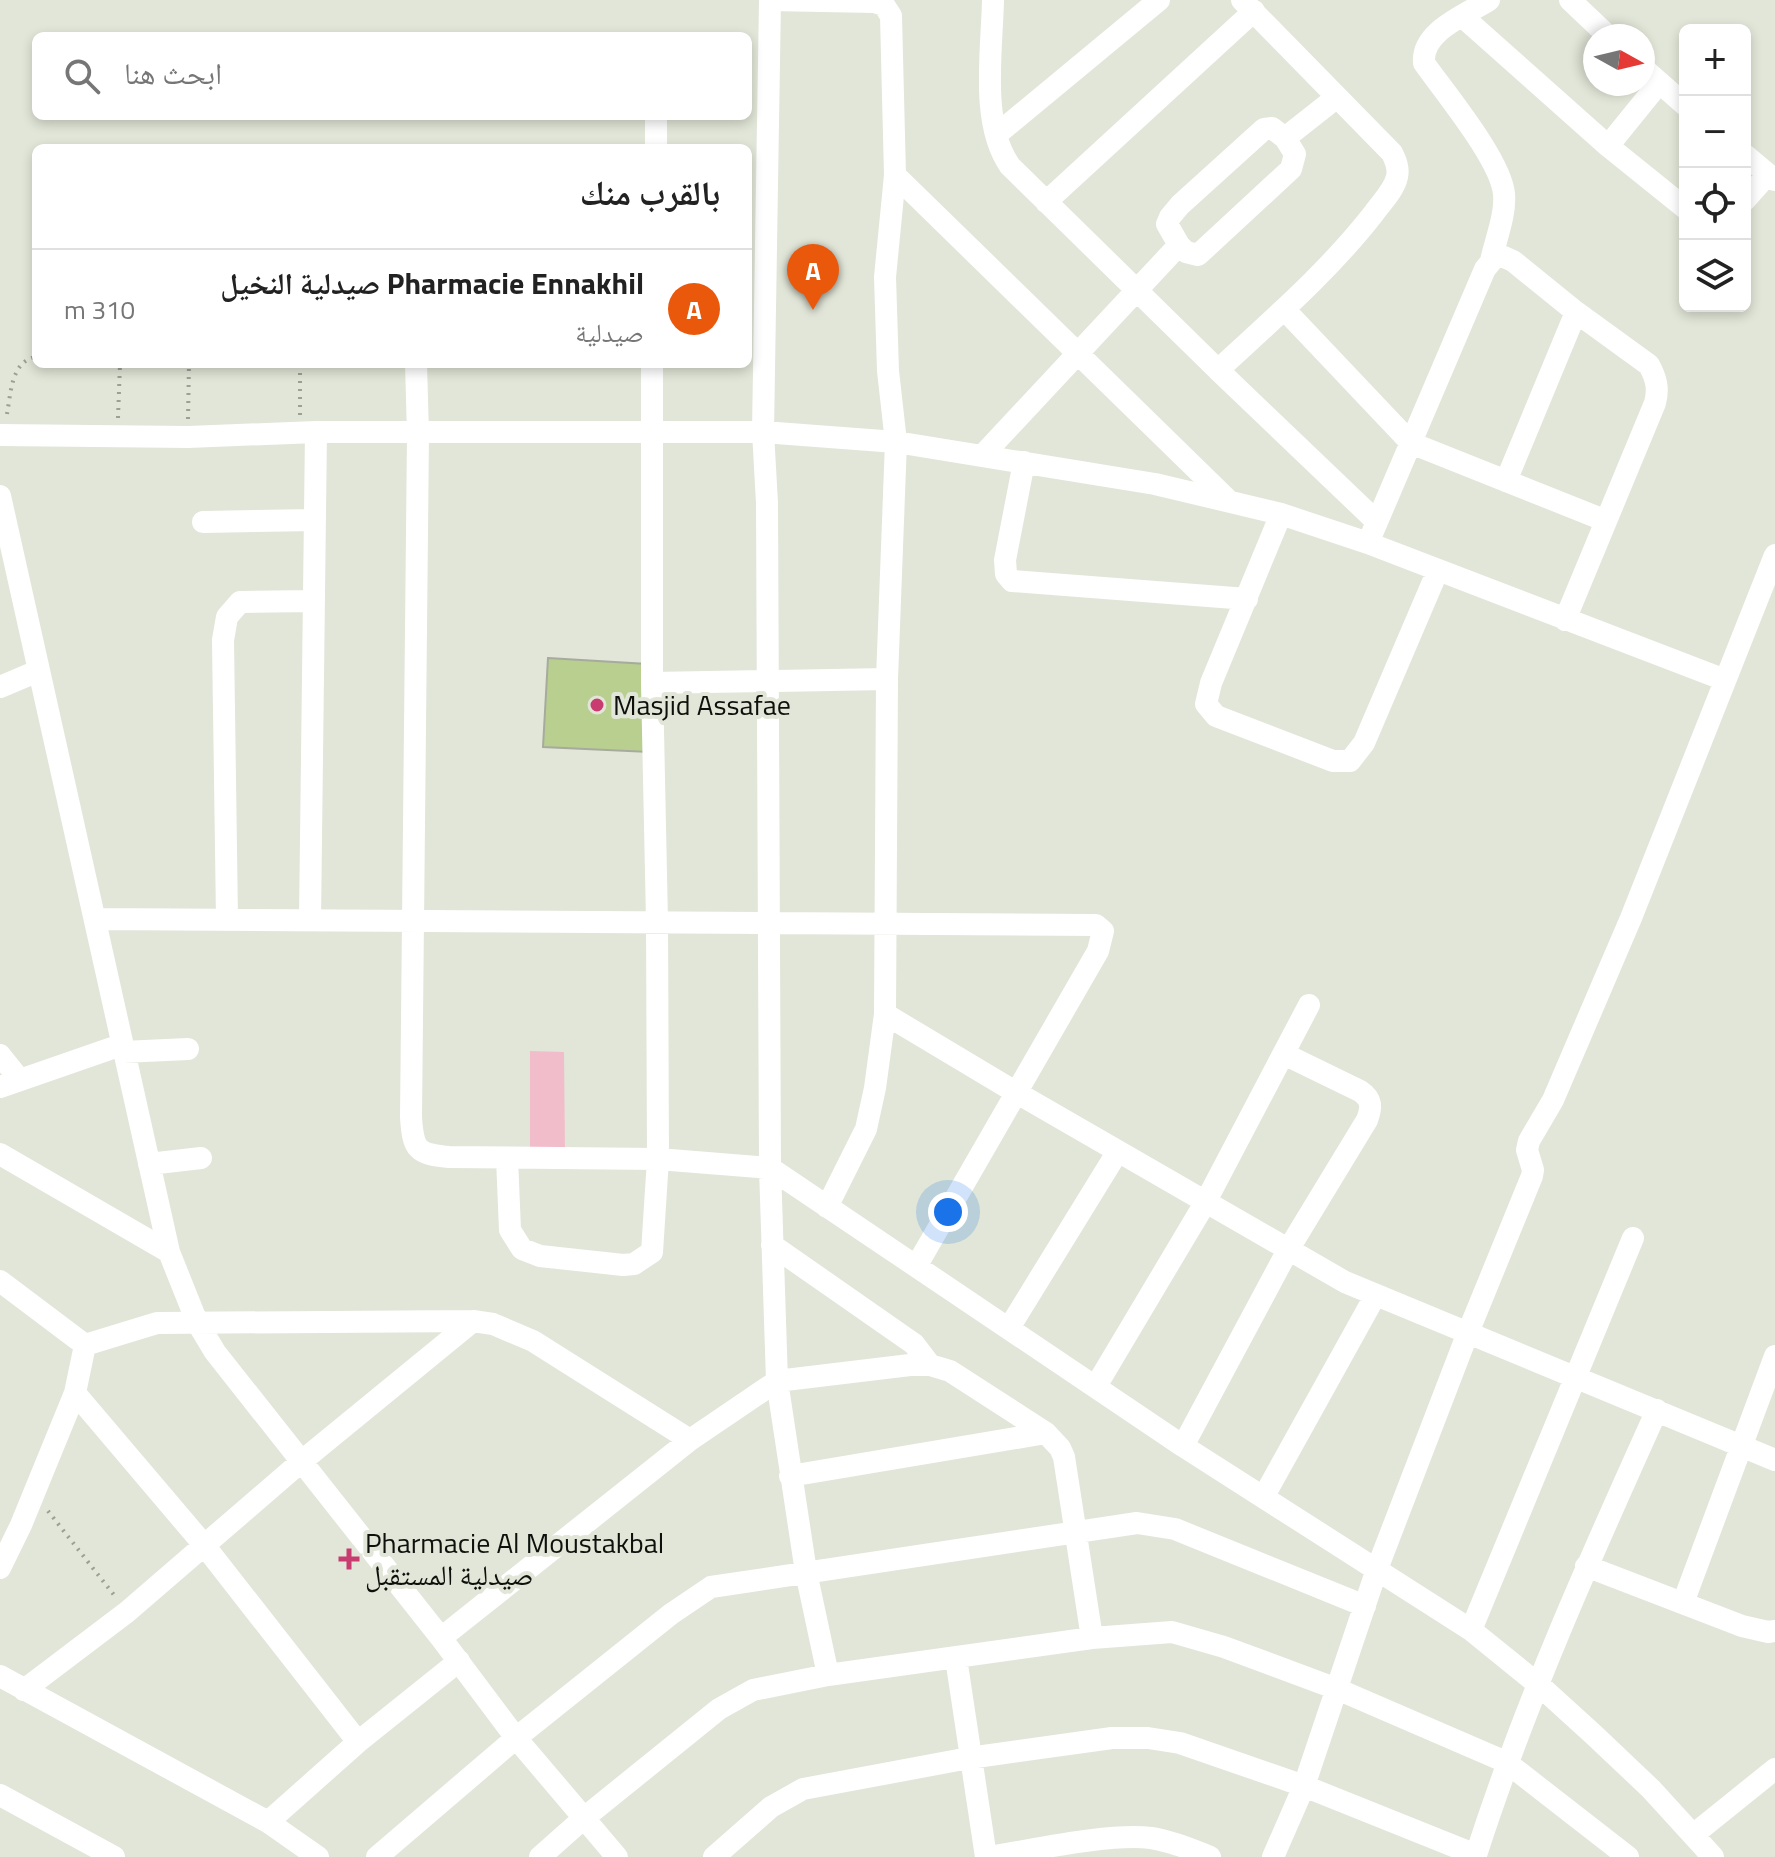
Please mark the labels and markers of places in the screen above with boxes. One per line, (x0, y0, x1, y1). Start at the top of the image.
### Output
pin: A (787, 244, 839, 310)
place label: Masjid Assafae (613, 683, 791, 726)
marker: Masjid Assafae (588, 696, 606, 714)
place label: Pharmacie Al Moustakbal صيدلية المستقبل (365, 1521, 664, 1596)
marker: Pharmacie Al Moustakbal صيدلية المستقبل (340, 1550, 358, 1568)

